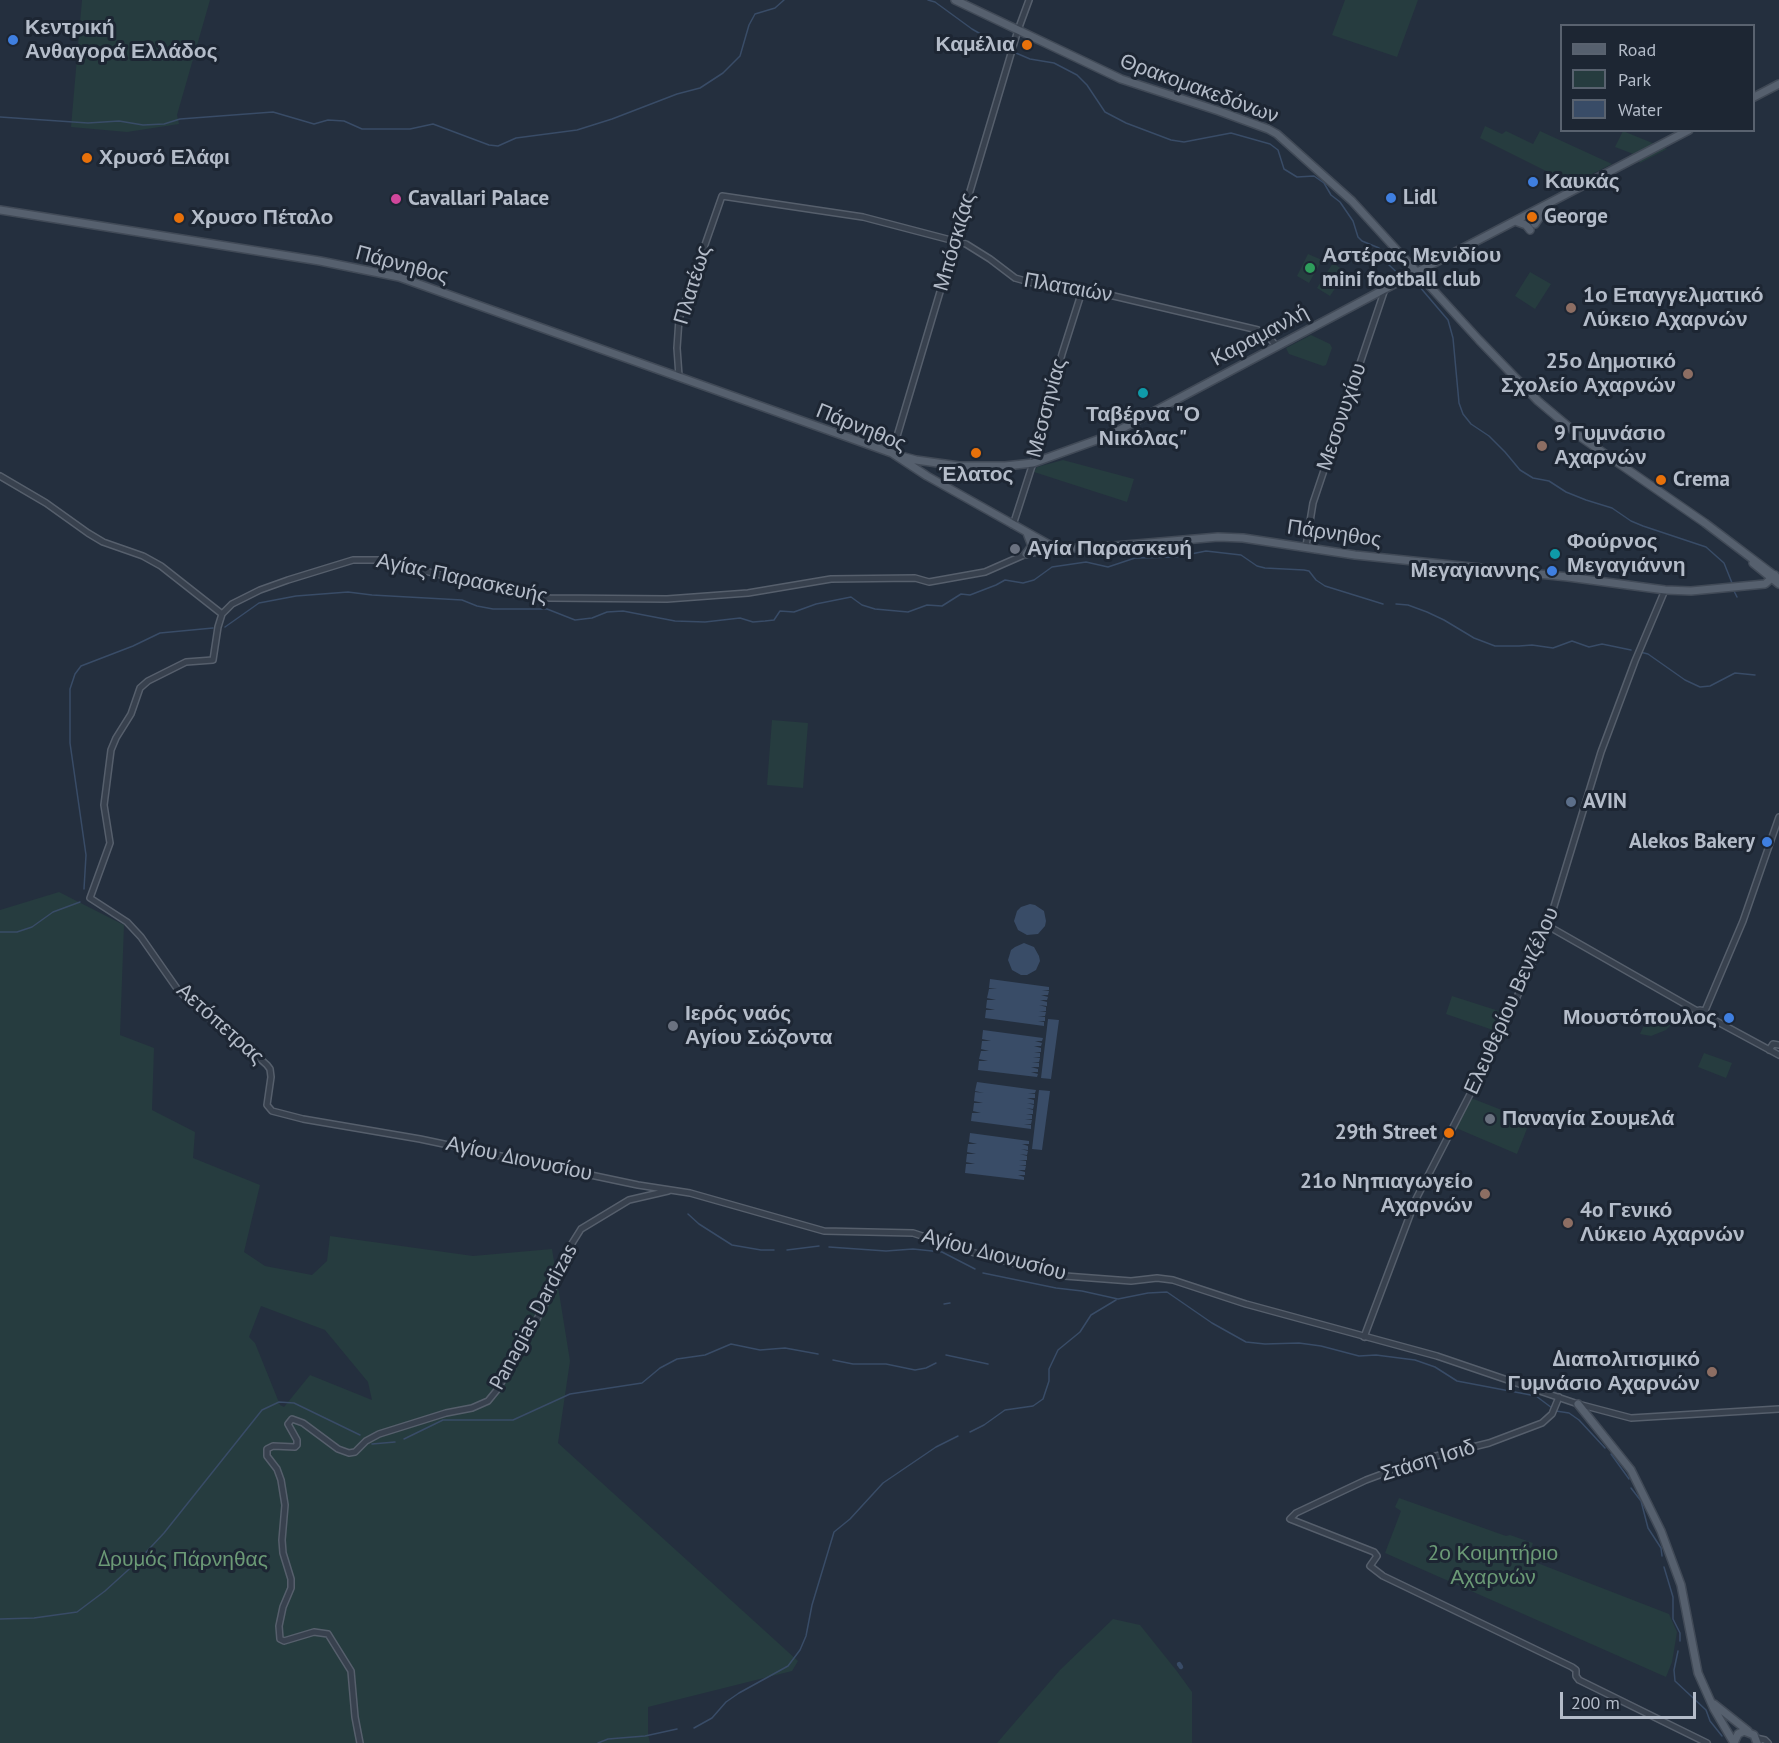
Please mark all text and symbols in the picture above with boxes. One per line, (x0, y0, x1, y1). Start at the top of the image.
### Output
place label: Κεντρική Ανθαγορά Ελλάδος (25, 15, 218, 65)
legend (1560, 24, 1755, 132)
place label: Καμέλια (936, 32, 1015, 58)
marker: Κεντρική Ανθαγορά Ελλάδος (6, 33, 20, 47)
marker: Καμέλια (1020, 38, 1034, 52)
text: Road (1618, 38, 1656, 61)
street label: Θρακομακεδόνων (1116, 49, 1282, 129)
text: Park (1618, 68, 1651, 91)
text: Water (1618, 98, 1662, 121)
place label: Χρυσό Ελάφι (99, 145, 230, 171)
marker: Χρυσό Ελάφι (80, 151, 94, 165)
place label: Καυκάς (1545, 169, 1620, 195)
marker: Καυκάς (1526, 175, 1540, 189)
place label: Lidl (1403, 185, 1437, 211)
place label: Cavallari Palace (408, 186, 549, 212)
street label: Μπόσκιζας (929, 190, 981, 294)
marker: Lidl (1384, 191, 1398, 205)
marker: Cavallari Palace (389, 192, 403, 206)
place label: George (1544, 204, 1608, 230)
place label: Χρυσο Πέταλο (191, 205, 333, 231)
marker: George (1525, 210, 1539, 224)
marker: Χρυσο Πέταλο (172, 211, 186, 225)
street label: Πάρνηθος (353, 241, 451, 289)
street label: Πλατέως (669, 242, 717, 328)
place label: Αστέρας Μενιδίου mini football club (1322, 243, 1501, 293)
marker: Αστέρας Μενιδίου mini football club (1303, 261, 1317, 275)
street label: Πλαταιών (1022, 268, 1114, 308)
place label: 1ο Επαγγελματικό Λύκειο Αχαρνών (1583, 283, 1763, 333)
street label: Καραμανλή (1207, 300, 1313, 372)
marker: 1ο Επαγγελματικό Λύκειο Αχαρνών (1564, 301, 1578, 315)
place label: 25ο Δημοτικό Σχολείο Αχαρνών (1501, 349, 1676, 399)
street label: Μεσσηνίας (1022, 356, 1072, 460)
street label: Μεσονυχίου (1312, 360, 1372, 474)
marker: 25ο Δημοτικό Σχολείο Αχαρνών (1681, 367, 1695, 381)
marker: Ταβέρνα "Ο Νικόλας" (1136, 386, 1150, 400)
street label: Πάρνηθος (812, 399, 910, 457)
place label: Ταβέρνα "Ο Νικόλας" (1086, 402, 1200, 452)
place label: 9 Γυμνάσιο Αχαρνών (1554, 421, 1666, 471)
marker: 9 Γυμνάσιο Αχαρνών (1535, 439, 1549, 453)
marker: Έλατος (969, 446, 983, 460)
place label: Έλατος (939, 462, 1013, 488)
place label: Crema (1673, 467, 1730, 493)
marker: Crema (1654, 473, 1668, 487)
street label: Πάρνηθος (1285, 515, 1383, 553)
place label: Φούρνος Μεγαγιάννη (1567, 529, 1686, 579)
place label: Αγία Παρασκευή (1027, 536, 1192, 562)
marker: Αγία Παρασκευή (1008, 542, 1022, 556)
marker: Φούρνος Μεγαγιάννη (1548, 547, 1562, 561)
street label: Αγίας Παρασκευής (374, 549, 550, 609)
place label: Μεγαγιαννης (1410, 558, 1540, 584)
marker: Μεγαγιαννης (1545, 564, 1559, 578)
place label: AVIN (1583, 789, 1627, 815)
marker: AVIN (1564, 795, 1578, 809)
place label: Alekos Bakery (1629, 829, 1755, 855)
marker: Alekos Bakery (1760, 835, 1774, 849)
street label: Ελευθερίου Βενιζέλου (1459, 903, 1565, 1099)
street label: Αετόπετρας (171, 978, 269, 1070)
place label: Ιερός ναός Αγίου Σώζοντα (685, 1001, 832, 1051)
place label: Μουστόπουλος (1563, 1005, 1717, 1031)
marker: Μουστόπουλος (1722, 1011, 1736, 1025)
marker: Ιερός ναός Αγίου Σώζοντα (666, 1019, 680, 1033)
place label: Παναγία Σουμελά (1502, 1106, 1674, 1132)
marker: Παναγία Σουμελά (1483, 1112, 1497, 1126)
place label: 29th Street (1335, 1120, 1437, 1146)
marker: 29th Street (1442, 1126, 1456, 1140)
street label: Αγίου Διονυσίου (444, 1131, 594, 1187)
place label: 21ο Νηπιαγωγείο Αχαρνών (1300, 1169, 1473, 1219)
marker: 21ο Νηπιαγωγείο Αχαρνών (1478, 1187, 1492, 1201)
place label: 4o Γενικό Λύκειο Αχαρνών (1580, 1198, 1745, 1248)
marker: 4o Γενικό Λύκειο Αχαρνών (1561, 1216, 1575, 1230)
street label: Αγίου Διονυσίου (919, 1224, 1069, 1286)
street label: Panagias Dardizas (485, 1240, 583, 1394)
place label: Διαπολιτισμικό Γυμνάσιο Αχαρνών (1508, 1347, 1700, 1397)
marker: Διαπολιτισμικό Γυμνάσιο Αχαρνών (1705, 1365, 1719, 1379)
street label: Στάση Ισιδ (1378, 1435, 1478, 1487)
park label: 2ο Κοιμητήριο Αχαρνών (1428, 1541, 1558, 1591)
park label: Δρυμός Πάρνηθας (98, 1547, 268, 1573)
scale bar (1563, 1680, 1700, 1718)
text: 200 m (1571, 1691, 1620, 1714)

